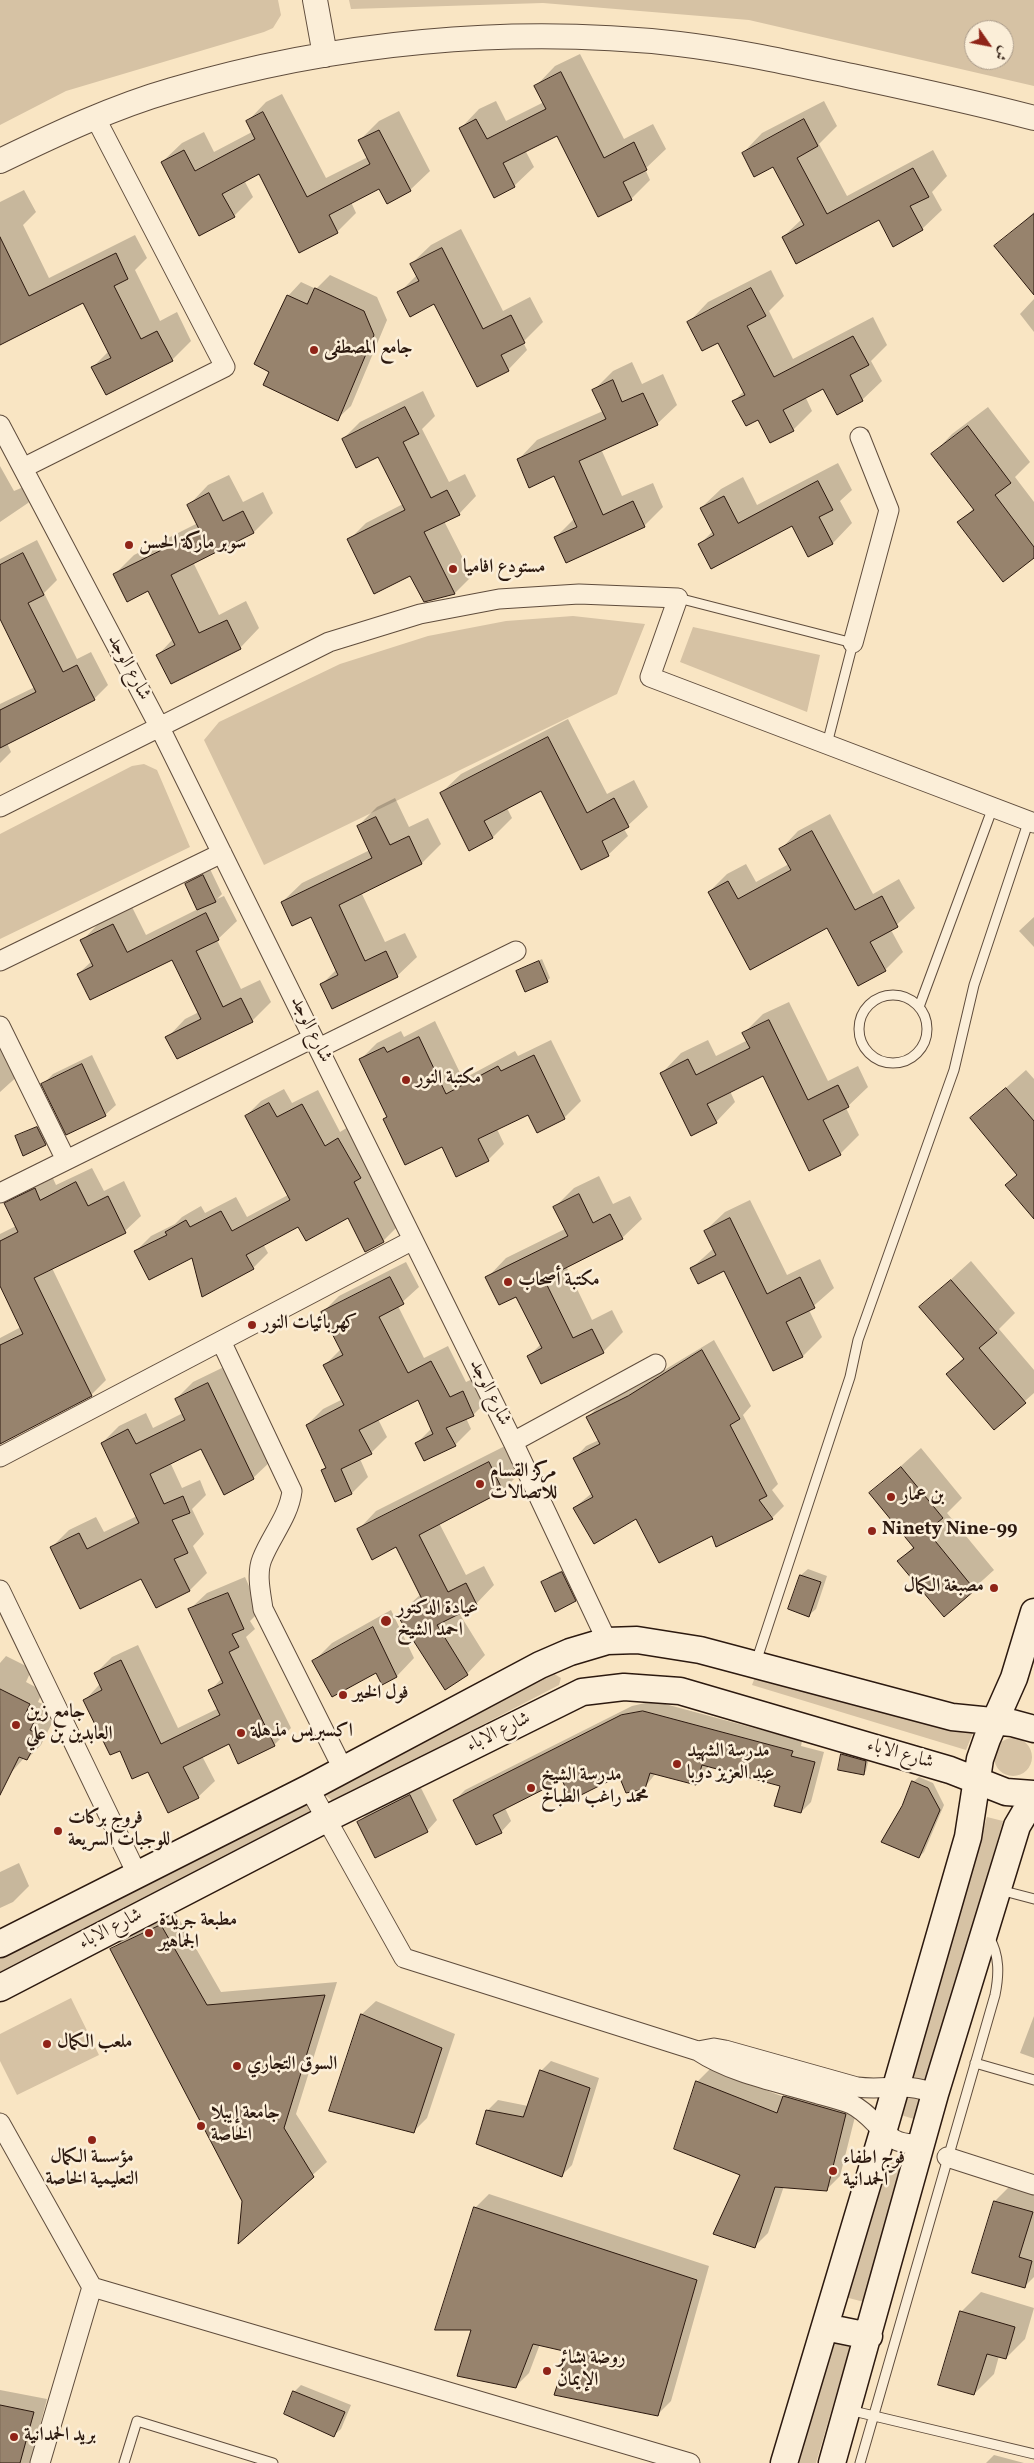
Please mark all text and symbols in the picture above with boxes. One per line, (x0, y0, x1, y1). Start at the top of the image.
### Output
north arrow (964, 20, 1014, 70)
text: ش (989, 42, 1013, 64)
place label: جامع المصطفى (324, 339, 413, 361)
marker: جامع المصطفى (308, 344, 320, 356)
place label: سوبر ماركة الحسن (139, 534, 246, 556)
marker: سوبر ماركة الحسن (123, 539, 135, 551)
place label: مستودع افاميا (463, 558, 545, 580)
marker: مستودع افاميا (447, 563, 459, 575)
street label: شارع الوجد (101, 631, 155, 705)
street label: شارع الوجد (284, 993, 336, 1067)
place label: مكتبة النور (416, 1069, 481, 1091)
marker: مكتبة النور (400, 1074, 412, 1086)
place label: مكتبة أصحاب (518, 1271, 600, 1293)
marker: مكتبة أصحاب (502, 1276, 514, 1288)
place label: كهربائيات النور (262, 1314, 357, 1336)
marker: كهربائيات النور (246, 1319, 258, 1331)
street label: شارع الوجد (463, 1356, 515, 1430)
place label: مركز القسام للاتصالات (490, 1462, 557, 1506)
marker: مركز القسام للاتصالات (474, 1478, 486, 1490)
place label: بن عمار (901, 1486, 944, 1508)
marker: بن عمار (885, 1491, 897, 1503)
place label: Ninety Nine-99 (882, 1520, 1017, 1542)
marker: Ninety Nine-99 (866, 1525, 878, 1537)
place label: مصبغة الكمال (903, 1577, 984, 1599)
marker: مصبغة الكمال (988, 1582, 1000, 1594)
place label: عيادة الدكتور احمد الشيخ (397, 1599, 478, 1643)
marker: عيادة الدكتور احمد الشيخ (379, 1614, 393, 1628)
place label: فول الخير (353, 1684, 409, 1706)
marker: فول الخير (337, 1689, 349, 1701)
place label: جامع زين العابدين بن علي (26, 1703, 113, 1747)
street label: شارع الاباء (463, 1708, 535, 1758)
marker: جامع زين العابدين بن علي (10, 1719, 22, 1731)
place label: اكسبريس مذهلة (251, 1722, 353, 1744)
marker: اكسبريس مذهلة (235, 1727, 247, 1739)
street label: شارع الاباء (864, 1735, 936, 1775)
place label: مدرسة الشهيد عبد العزيز دوبا (687, 1742, 775, 1786)
marker: مدرسة الشهيد عبد العزيز دوبا (671, 1758, 683, 1770)
place label: مدرسة الشيخ محمد راغب الطباخ (541, 1766, 648, 1810)
marker: مدرسة الشيخ محمد راغب الطباخ (525, 1782, 537, 1794)
place label: فروج بركات للوجبات السريعة (68, 1809, 170, 1853)
marker: فروج بركات للوجبات السريعة (52, 1825, 64, 1837)
street label: شارع الاباء (75, 1904, 147, 1956)
place label: مطبعة جريدة الجماهير (159, 1911, 237, 1955)
marker: مطبعة جريدة الجماهير (143, 1927, 155, 1939)
place label: ملعب الكمال (57, 2033, 132, 2055)
marker: ملعب الكمال (41, 2038, 53, 2050)
place label: السوق التجاري (247, 2055, 337, 2077)
marker: السوق التجاري (231, 2060, 243, 2072)
place label: جامعة إيبلا الخاصة (211, 2104, 280, 2148)
marker: جامعة إيبلا الخاصة (195, 2120, 207, 2132)
marker: مؤسسة الكمال التعليمية الخاصة (86, 2134, 98, 2146)
place label: مؤسسة الكمال التعليمية الخاصة (46, 2148, 138, 2192)
place label: فوج اطفاء الحمدانية (843, 2149, 905, 2193)
marker: فوج اطفاء الحمدانية (827, 2165, 839, 2177)
place label: روضة بشائر الإيمان (557, 2349, 626, 2393)
marker: روضة بشائر الإيمان (541, 2365, 553, 2377)
place label: بريد الحمدانية (24, 2426, 96, 2448)
marker: بريد الحمدانية (8, 2431, 20, 2443)

